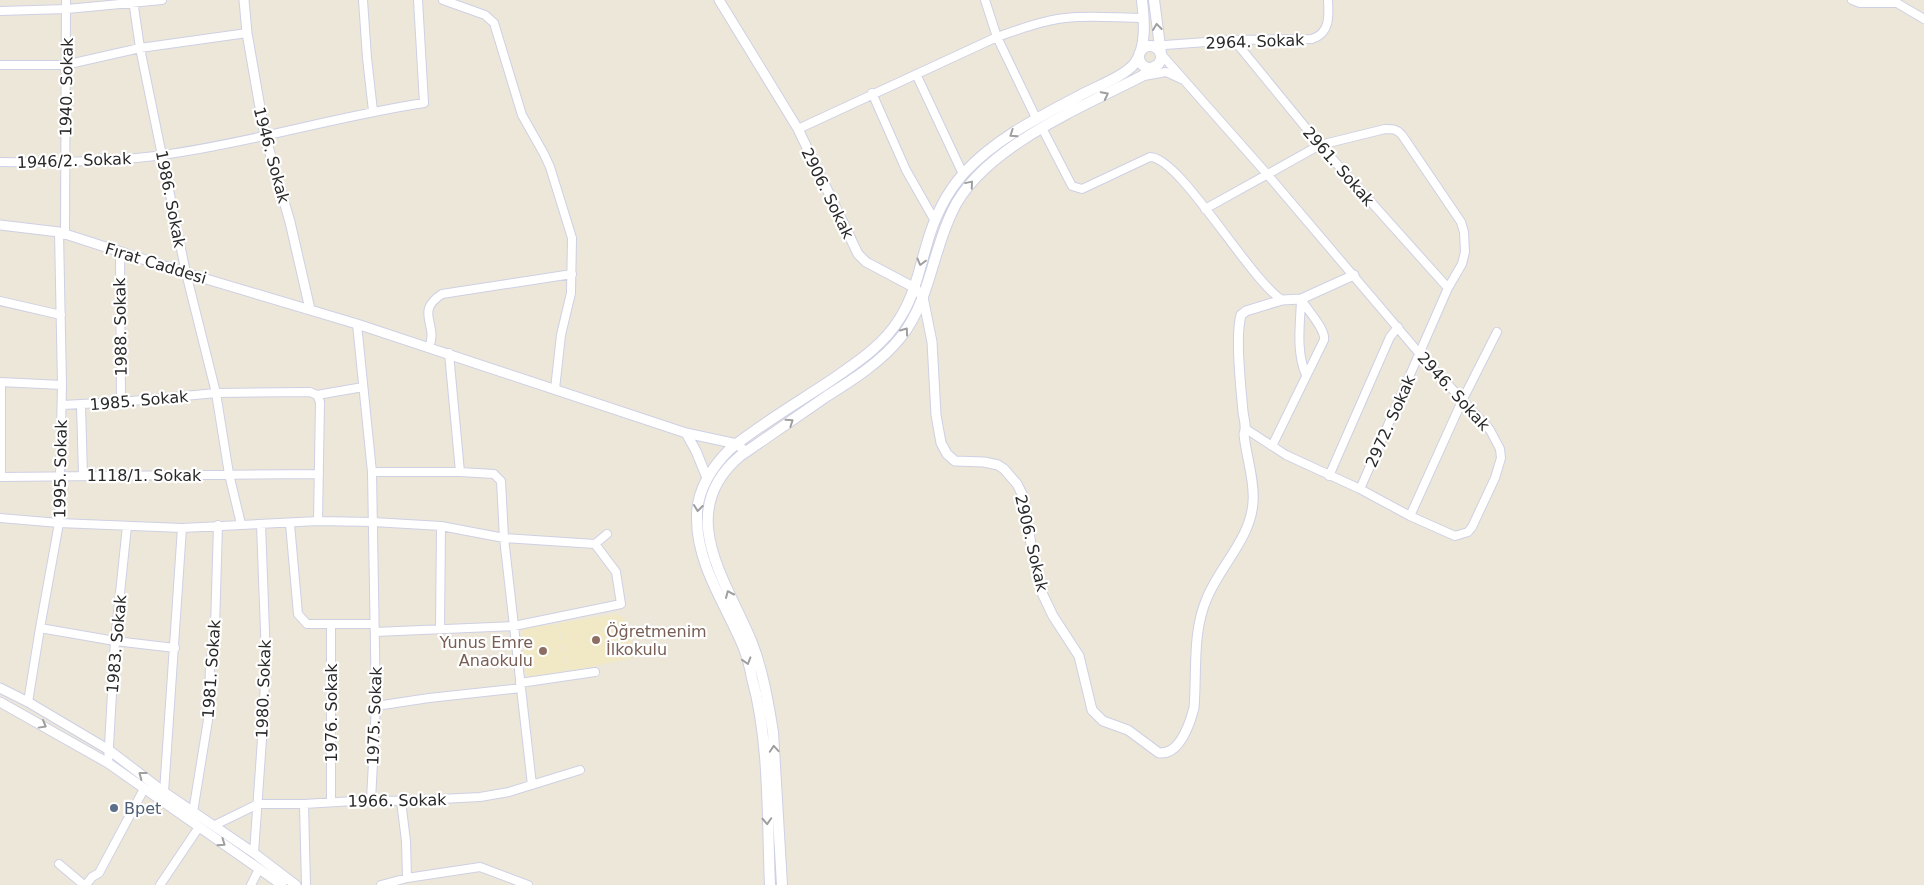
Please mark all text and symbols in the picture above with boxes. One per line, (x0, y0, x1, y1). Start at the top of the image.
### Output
one-way arrow (1152, 22, 1163, 30)
street label: 2964. Sokak (1205, 30, 1305, 53)
street label: 1940. Sokak (56, 37, 77, 137)
one-way arrow (1100, 91, 1109, 101)
street label: 1946. Sokak (250, 105, 294, 206)
street label: 2961. Sokak (1299, 123, 1379, 210)
one-way arrow (1009, 128, 1019, 137)
street label: 2906. Sokak (797, 145, 858, 242)
street label: 1946/2. Sokak (16, 149, 132, 172)
street label: 1986. Sokak (152, 149, 189, 250)
one-way arrow (965, 180, 974, 189)
street label: Fırat Caddesi (103, 239, 209, 288)
one-way arrow (917, 257, 927, 266)
street label: 1988. Sokak (110, 277, 131, 377)
one-way arrow (899, 327, 908, 337)
street label: 2946. Sokak (1413, 348, 1494, 435)
street label: 2972. Sokak (1362, 371, 1420, 470)
street label: 1985. Sokak (89, 387, 190, 414)
street label: 1995. Sokak (50, 419, 71, 519)
one-way arrow (784, 419, 794, 428)
street label: 1118/1. Sokak (87, 466, 202, 485)
street label: 2906. Sokak (1011, 493, 1052, 594)
one-way arrow (693, 505, 704, 513)
one-way arrow (724, 590, 735, 599)
street label: 1983. Sokak (103, 593, 130, 694)
street label: 1981. Sokak (199, 618, 224, 719)
place label: Öğretmenim İlkokulu (606, 622, 707, 659)
place label: Yunus Emre Anaokulu (438, 633, 533, 670)
marker: Öğretmenim İlkokulu (590, 634, 602, 646)
street label: 1980. Sokak (252, 639, 275, 739)
marker: Yunus Emre Anaokulu (537, 645, 549, 657)
one-way arrow (742, 656, 752, 664)
street label: 1976. Sokak (322, 663, 341, 762)
street label: 1975. Sokak (363, 666, 386, 766)
one-way arrow (38, 719, 47, 729)
one-way arrow (768, 745, 779, 753)
one-way arrow (139, 773, 148, 781)
street label: 1966. Sokak (347, 790, 447, 811)
place label: Bpet (124, 799, 161, 818)
marker: Bpet (108, 802, 120, 814)
one-way arrow (762, 818, 773, 826)
one-way arrow (216, 837, 226, 846)

